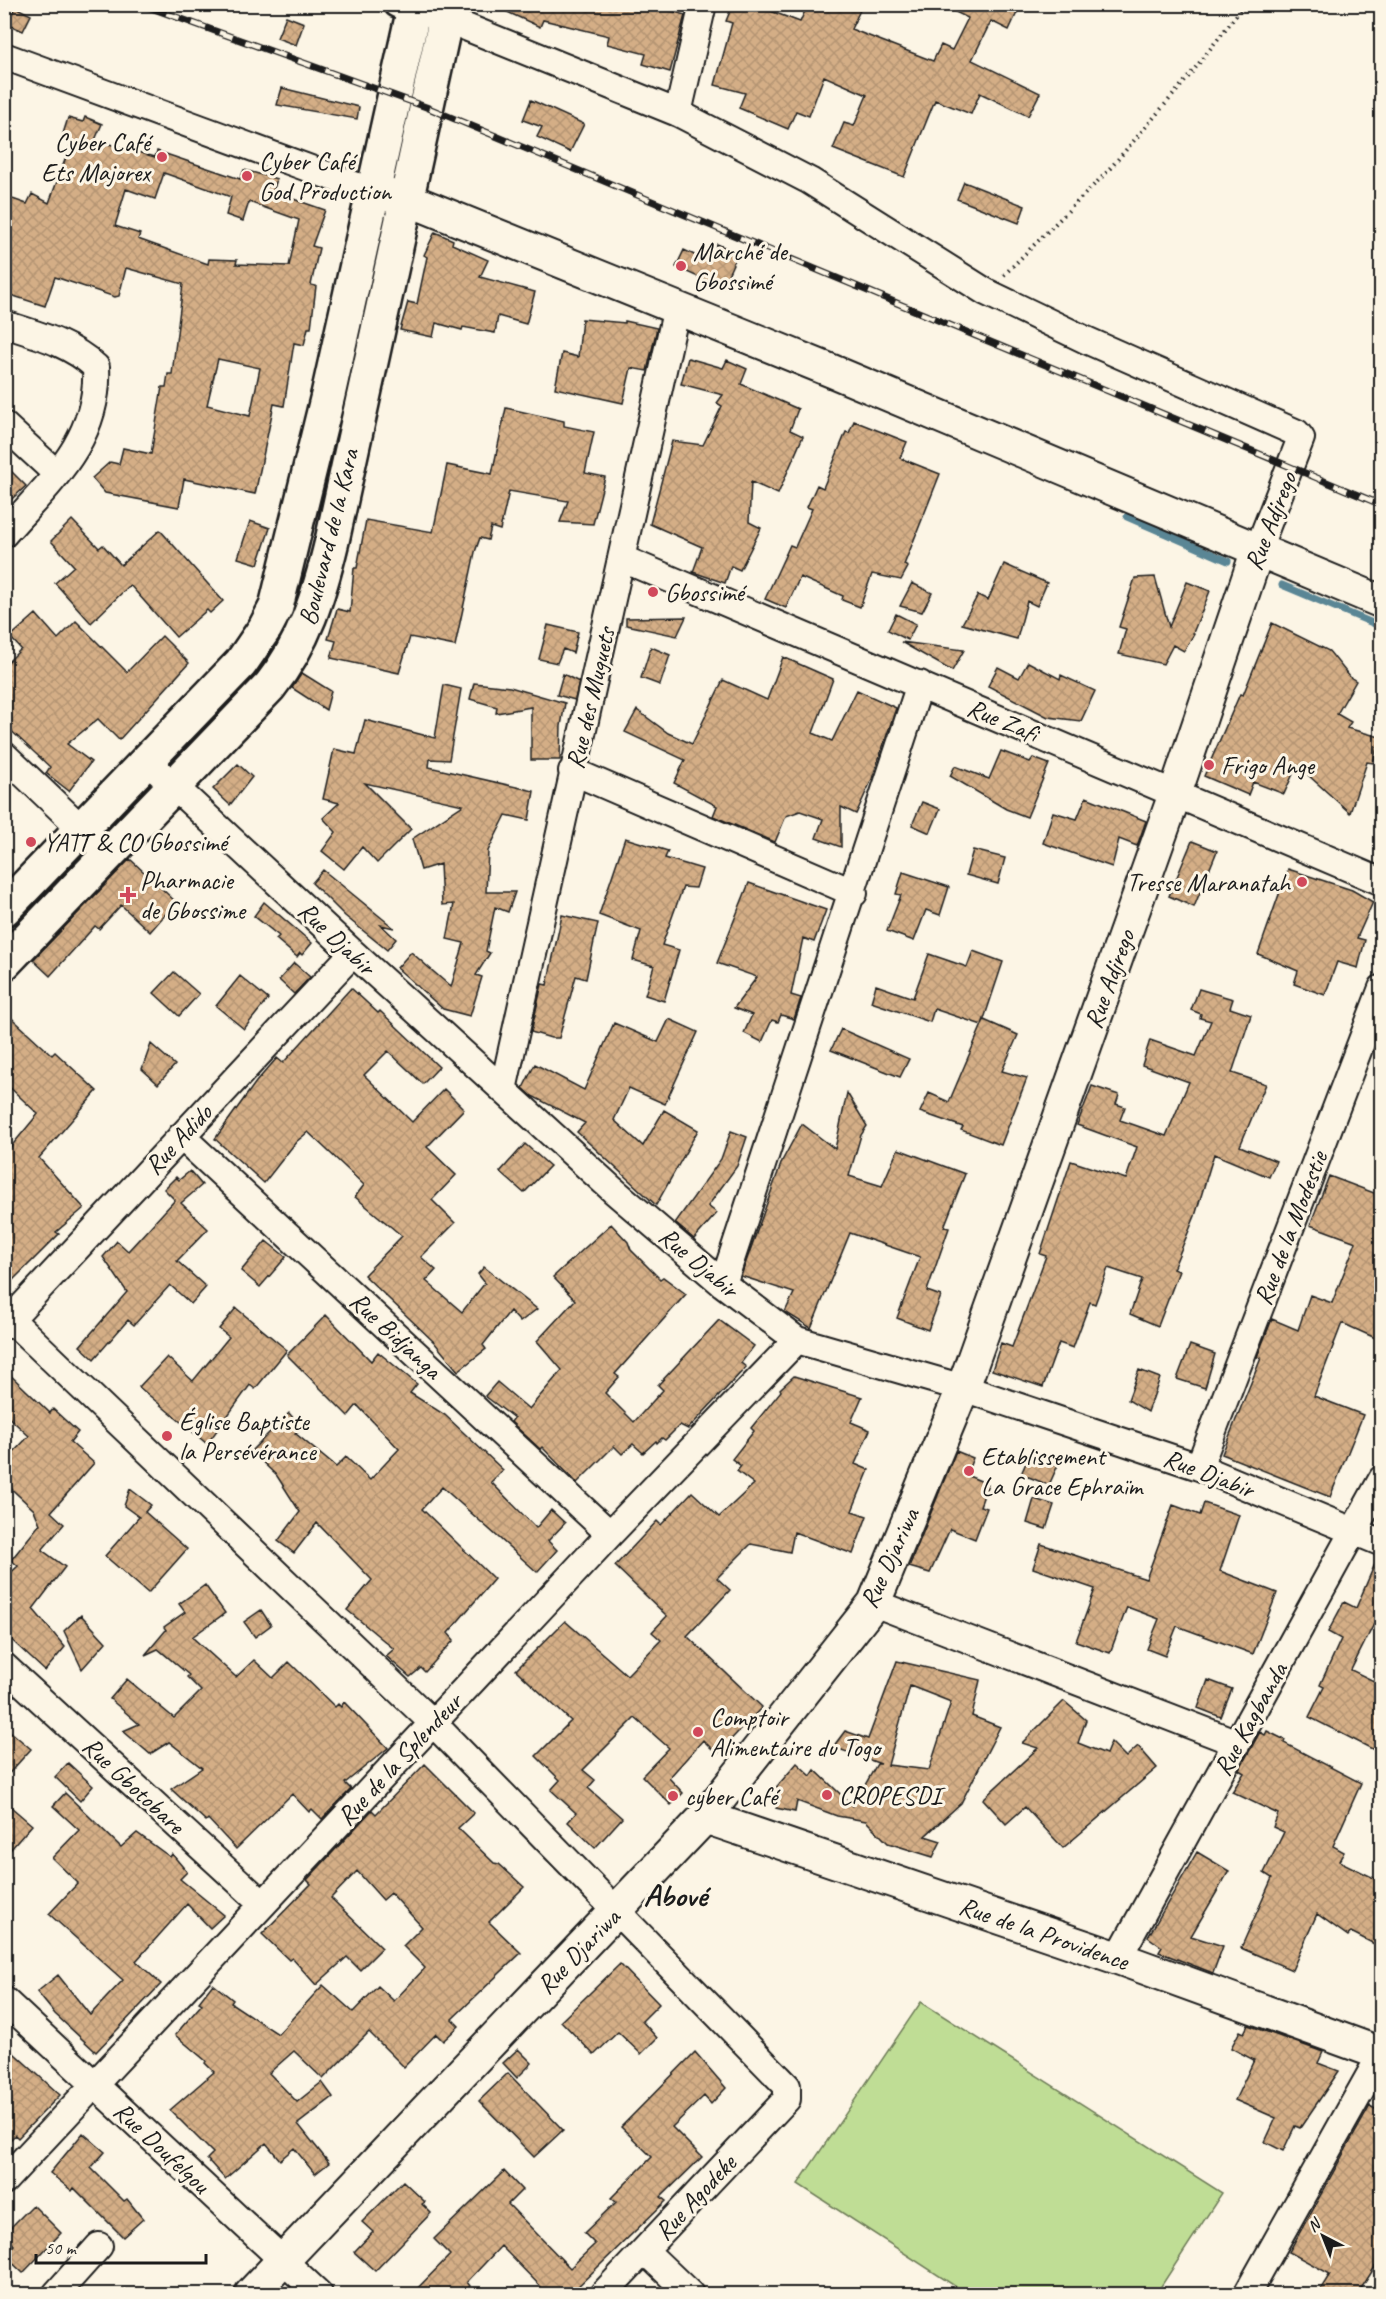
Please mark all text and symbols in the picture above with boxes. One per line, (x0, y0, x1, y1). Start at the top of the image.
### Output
place label: Cyber Café Ets Majorex (41, 126, 154, 189)
place label: Cyber Café God Production (259, 145, 392, 208)
marker: Cyber Café Ets Majorex (155, 150, 169, 164)
marker: Cyber Café God Production (240, 169, 254, 183)
place label: Marché de Gbossimé (693, 235, 789, 298)
marker: Marché de Gbossimé (674, 259, 688, 273)
street label: Boulevard de la Kara (291, 444, 367, 629)
street label: Rue Adjrego (1237, 466, 1305, 575)
place label: Gbossimé (665, 576, 747, 609)
marker: Gbossimé (646, 585, 660, 599)
street label: Rue des Muguets (558, 622, 623, 772)
street label: Rue Zafi (962, 691, 1046, 751)
place label: Frigo Ange (1221, 749, 1316, 782)
marker: Frigo Ange (1202, 758, 1216, 772)
place label: YATT & CO Gbossimé (43, 826, 231, 859)
marker: YATT & CO Gbossimé (24, 835, 38, 849)
place label: Pharmacie de Gbossime (140, 864, 248, 927)
place label: Tresse Maranatah (1126, 866, 1292, 899)
marker: Tresse Maranatah (1295, 875, 1309, 889)
marker: Pharmacie de Gbossime (121, 888, 135, 902)
street label: Rue Djabir (291, 894, 384, 984)
street label: Rue Adjrego (1076, 924, 1143, 1033)
street label: Rue Adido (137, 1096, 221, 1182)
street label: Rue de la Modestie (1246, 1145, 1335, 1310)
street label: Rue Djabir (652, 1220, 747, 1307)
street label: Rue Bidjanga (343, 1284, 450, 1387)
place label: Église Baptiste la Persévérance (179, 1405, 317, 1468)
marker: Église Baptiste la Persévérance (160, 1429, 174, 1443)
place label: Etablissement La Grace Ephraïm (981, 1440, 1145, 1503)
street label: Rue Djabir (1159, 1441, 1261, 1507)
marker: Etablissement La Grace Ephraïm (962, 1464, 976, 1478)
street label: Rue Djariwa (852, 1502, 928, 1614)
street label: Rue Kagbanda (1206, 1655, 1296, 1782)
street label: Rue de la Splendeur (330, 1684, 471, 1832)
place label: Comptoir Alimentaire du Togo (710, 1701, 883, 1764)
marker: Comptoir Alimentaire du Togo (691, 1725, 705, 1739)
street label: Rue Gbotobare (75, 1730, 193, 1842)
place label: CROPESDI (839, 1779, 947, 1812)
place label: cyber Café (685, 1780, 781, 1813)
marker: CROPESDI (820, 1788, 834, 1802)
marker: cyber Café (666, 1789, 680, 1803)
district label: Abové (643, 1875, 711, 1916)
street label: Rue de la Providence (955, 1889, 1134, 1978)
street label: Rue Djariwa (529, 1900, 628, 2001)
street label: Rue Doufelgou (106, 2094, 218, 2201)
street label: Rue Agodeke (647, 2146, 744, 2247)
north arrow (1293, 2206, 1353, 2266)
text: N (1303, 2213, 1326, 2236)
scale bar (36, 2227, 206, 2265)
text: 50 m (45, 2237, 78, 2259)

